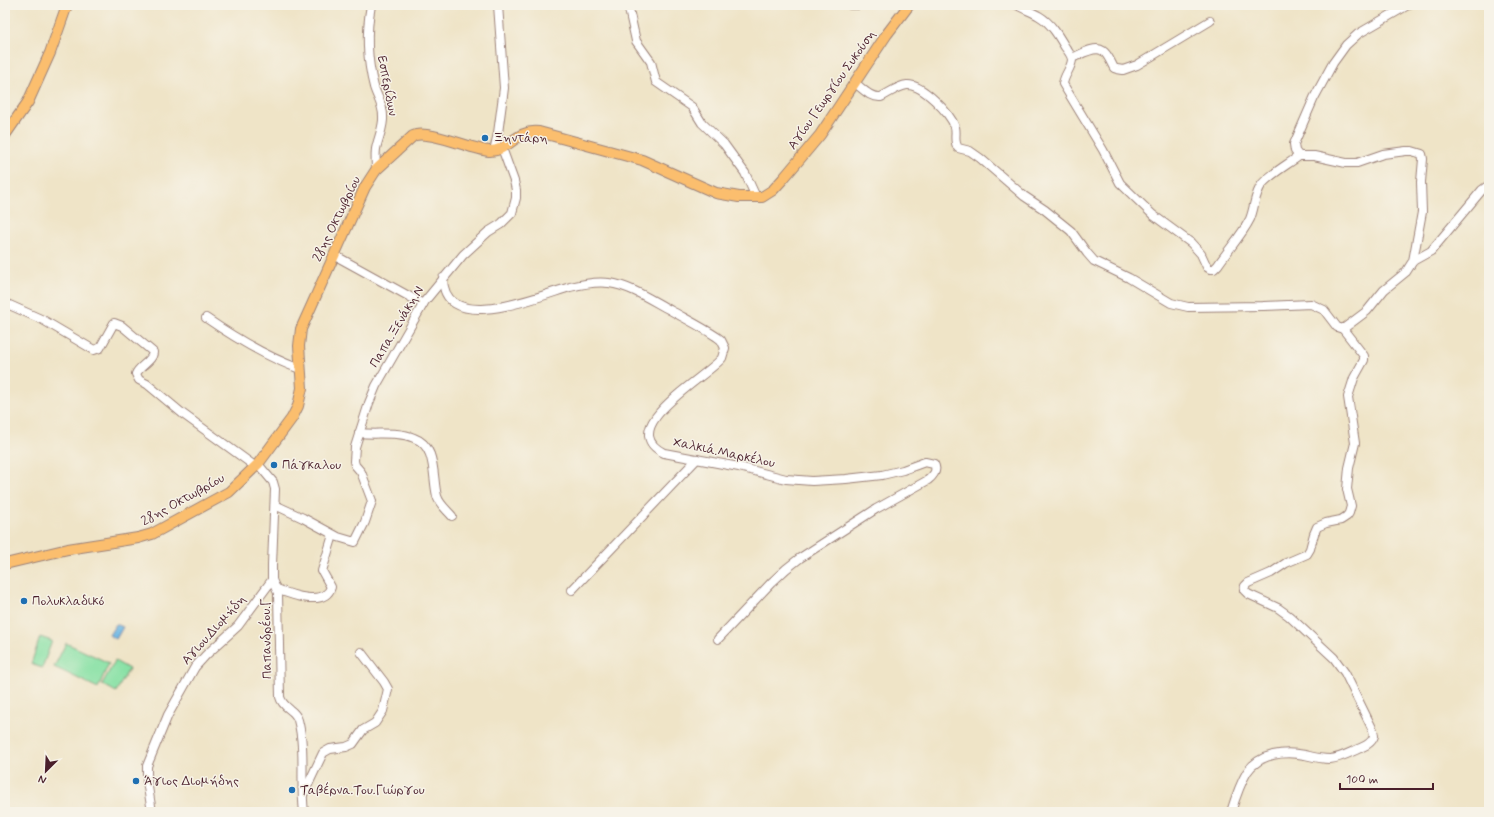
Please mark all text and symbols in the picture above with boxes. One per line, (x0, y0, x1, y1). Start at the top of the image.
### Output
street label: Αγίου Γεωργίου Συκούση (784, 27, 880, 153)
street label: Εσπερίδων (373, 54, 401, 118)
place label: Ξηντάρη (493, 130, 548, 147)
marker: Ξηντάρη (480, 133, 490, 143)
street label: 28ης Οκτωβρίου (309, 173, 365, 265)
street label: Παπα.Ξενάκη.Ν (366, 283, 428, 371)
street label: Χαλκιά.Μαρκέλου (672, 434, 777, 472)
place label: Πάγκαλου (282, 457, 341, 474)
marker: Πάγκαλου (269, 460, 279, 470)
street label: 28ης Οκτωβρίου (138, 470, 228, 530)
street label: Αγιου.Διομήδη (178, 591, 250, 669)
place label: Πολυκλαδικό (32, 593, 105, 610)
marker: Πολυκλαδικό (19, 596, 29, 606)
street label: Παπανδρέου.Γ (258, 598, 276, 679)
north arrow (26, 751, 66, 791)
scale bar (1340, 765, 1433, 791)
text: N (36, 771, 49, 787)
text: 100 m (1346, 772, 1378, 788)
place label: Άγιος Διομήδης (144, 773, 239, 790)
marker: Άγιος Διομήδης (131, 776, 141, 786)
place label: Ταβέρνα.Του.Γιώργου (300, 782, 425, 799)
marker: Ταβέρνα.Του.Γιώργου (287, 785, 297, 795)

